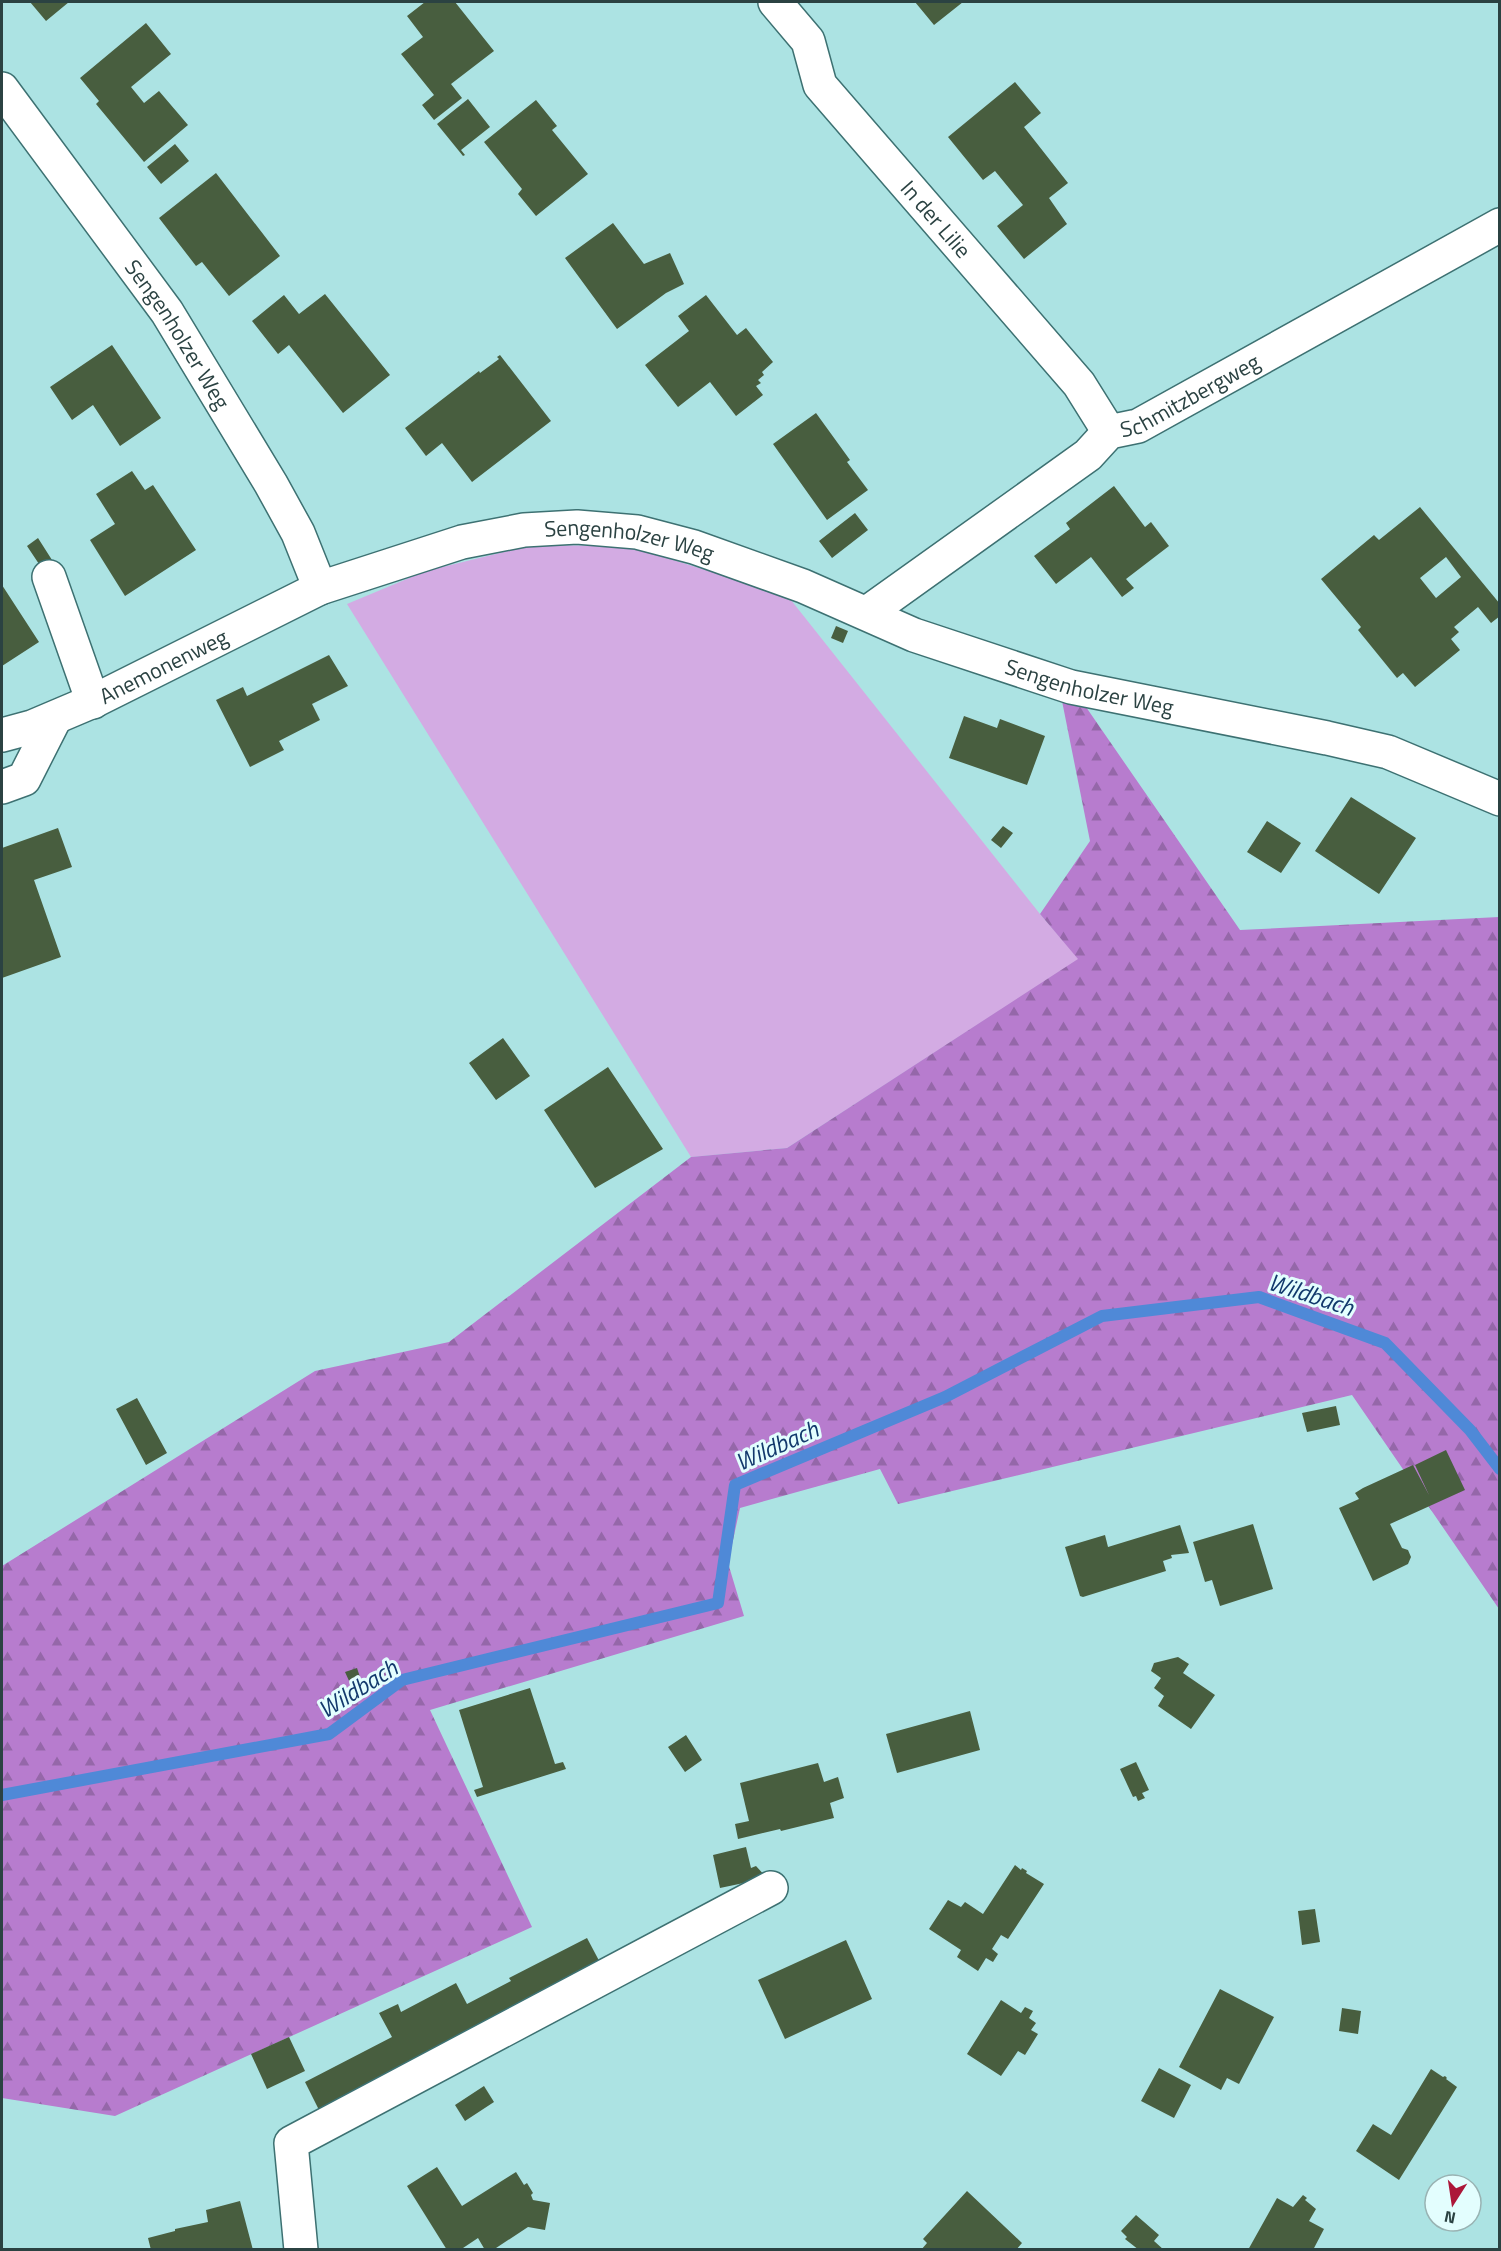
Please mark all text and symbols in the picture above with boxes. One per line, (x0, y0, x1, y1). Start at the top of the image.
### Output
street label: In der Lilie (893, 172, 980, 266)
street label: Sengenholzer Weg (117, 252, 239, 416)
street label: Schmitzbergweg (1117, 345, 1266, 446)
street label: Sengenholzer Weg (543, 510, 719, 570)
street label: Anemonenweg (93, 620, 234, 713)
street label: Sengenholzer Weg (1001, 649, 1177, 724)
water label: Wildbach (1264, 1263, 1360, 1325)
water label: Wildbach (729, 1410, 825, 1479)
water label: Wildbach (311, 1649, 405, 1727)
north arrow (1423, 2173, 1483, 2233)
text: N (1442, 2205, 1458, 2231)

